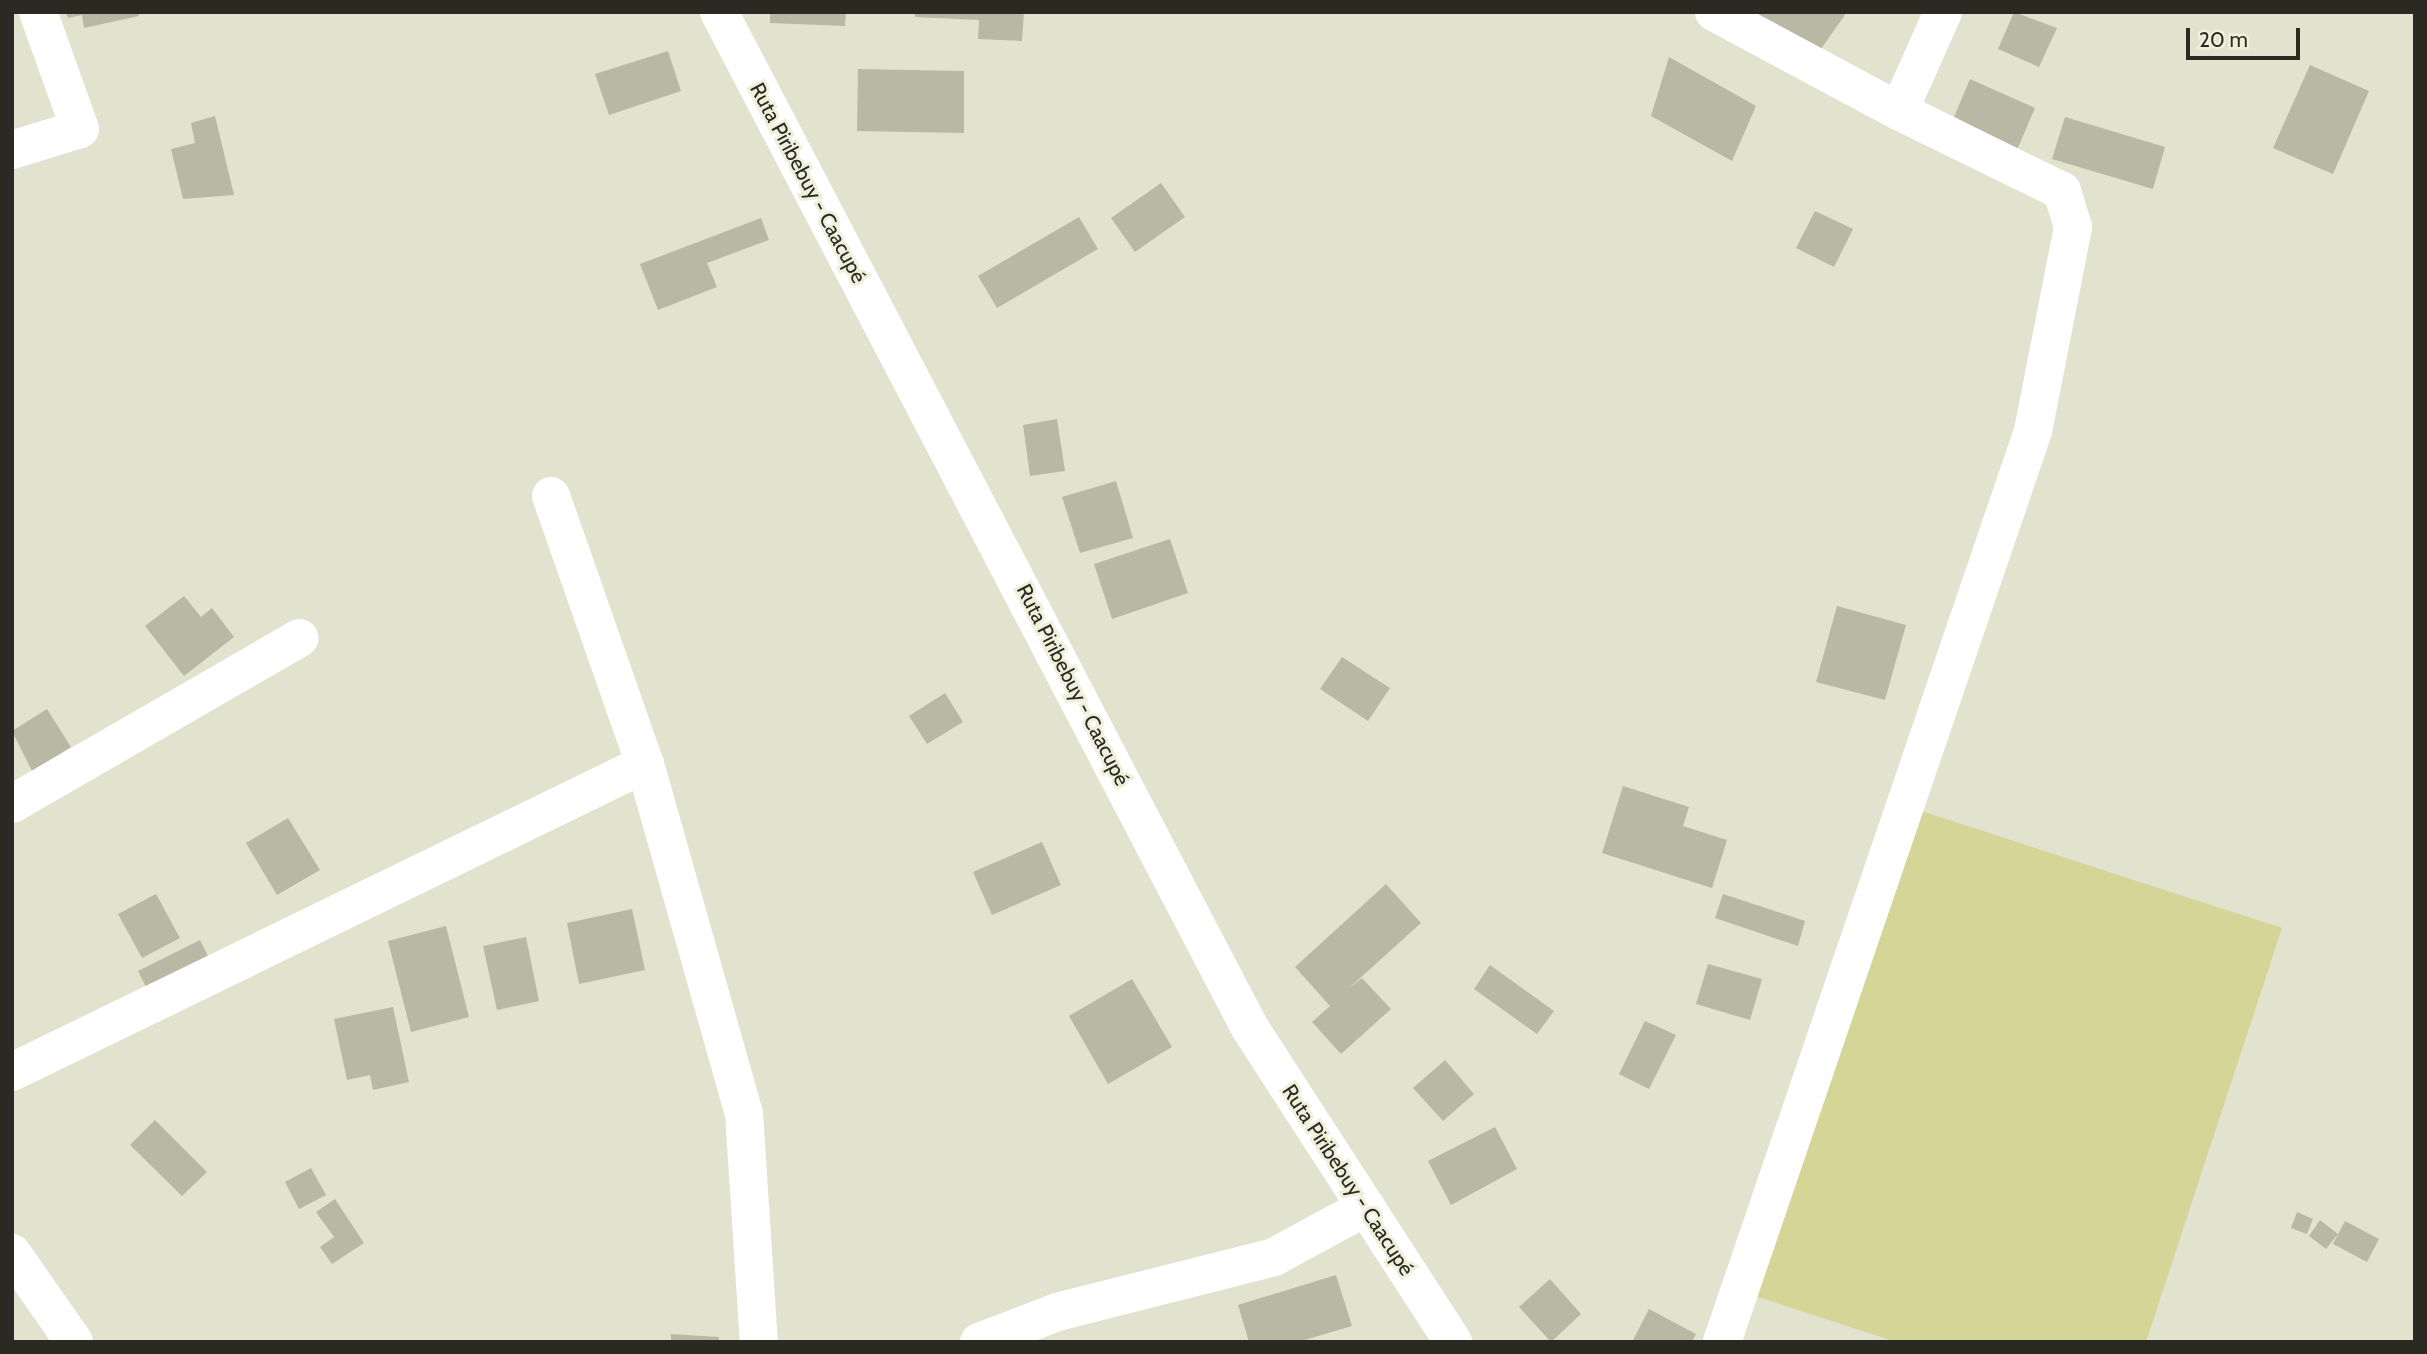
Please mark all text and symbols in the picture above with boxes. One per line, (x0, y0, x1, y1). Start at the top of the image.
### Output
scale bar (2189, 14, 2303, 58)
text: 20 m (2199, 27, 2248, 52)
street label: Ruta Piribebuy - Caacupé (745, 79, 871, 287)
street label: Ruta Piribebuy - Caacupé (1011, 580, 1135, 790)
street label: Ruta Piribebuy - Caacupé (1277, 1080, 1419, 1280)

